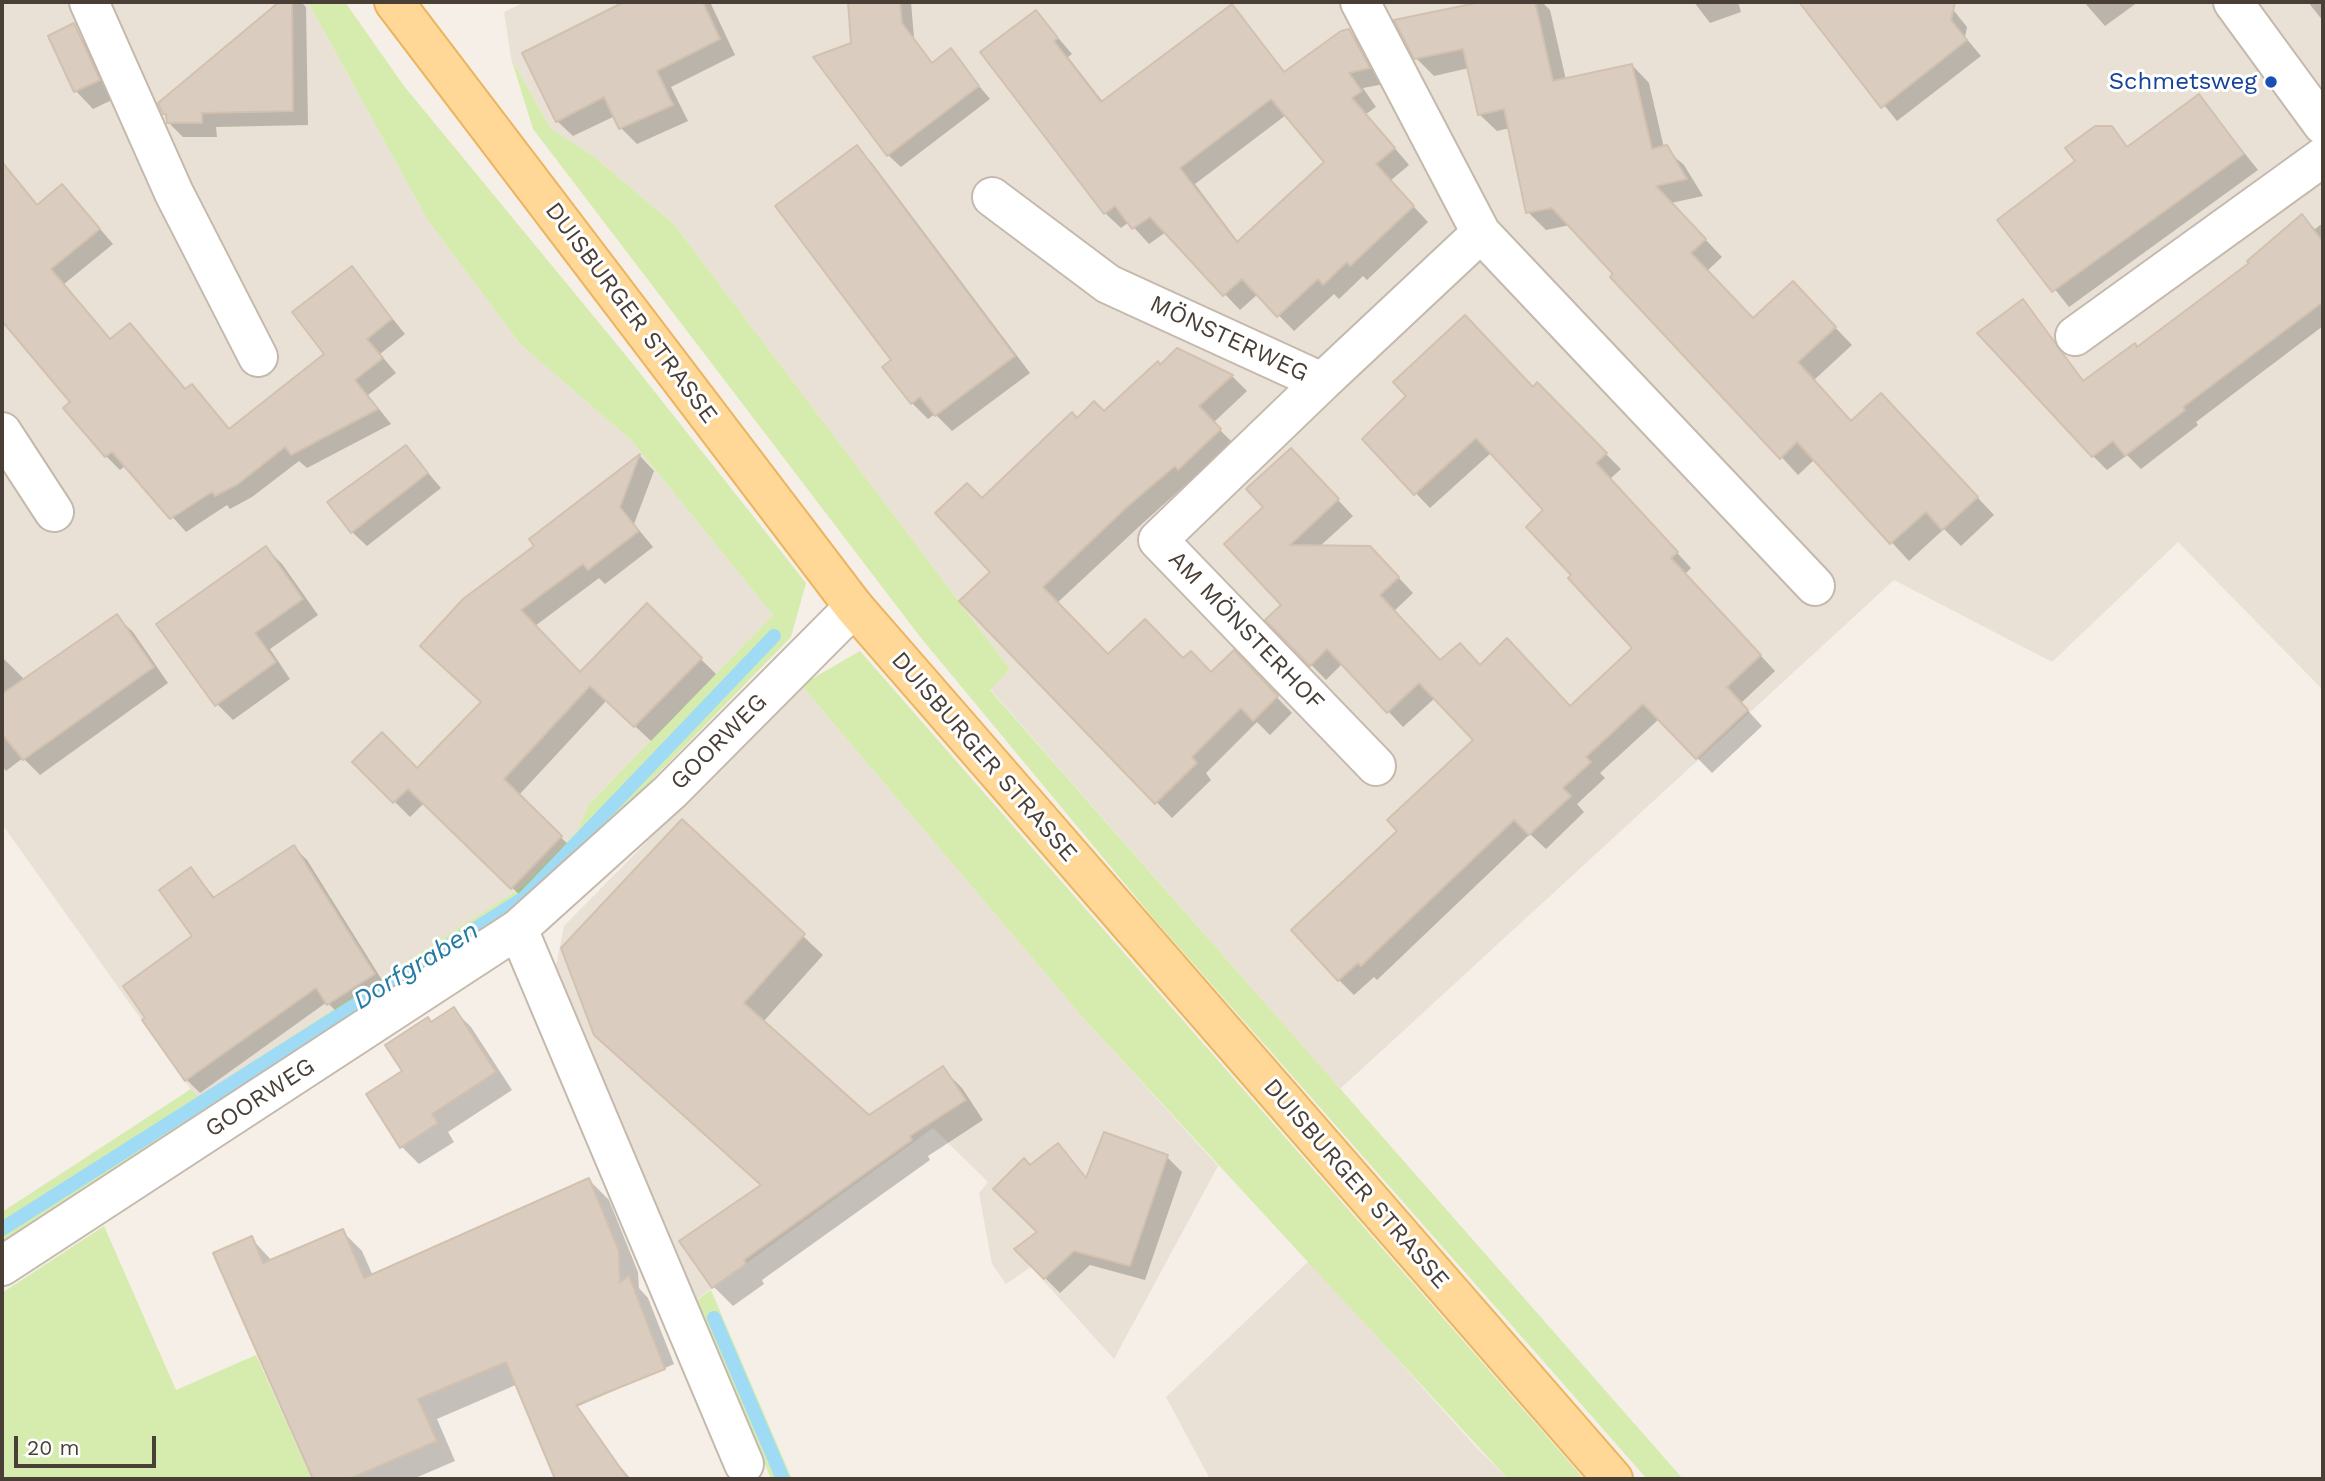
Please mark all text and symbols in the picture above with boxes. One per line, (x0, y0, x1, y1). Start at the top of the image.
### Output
place label: Schmetsweg (2109, 68, 2257, 96)
marker: Schmetsweg (2263, 74, 2279, 90)
street label: DUISBURGER STRASSE (539, 197, 723, 429)
street label: MÖNSTERWEG (1145, 290, 1313, 388)
street label: AM MÖNSTERHOF (1162, 545, 1330, 717)
street label: DUISBURGER STRASSE (885, 646, 1083, 868)
street label: GOORWEG (665, 688, 773, 796)
water label: Dorfgraben (348, 915, 484, 1017)
street label: GOORWEG (200, 1052, 320, 1144)
street label: DUISBURGER STRASSE (1257, 1073, 1455, 1295)
scale bar (18, 1422, 159, 1466)
text: 20 m (27, 1435, 79, 1460)

